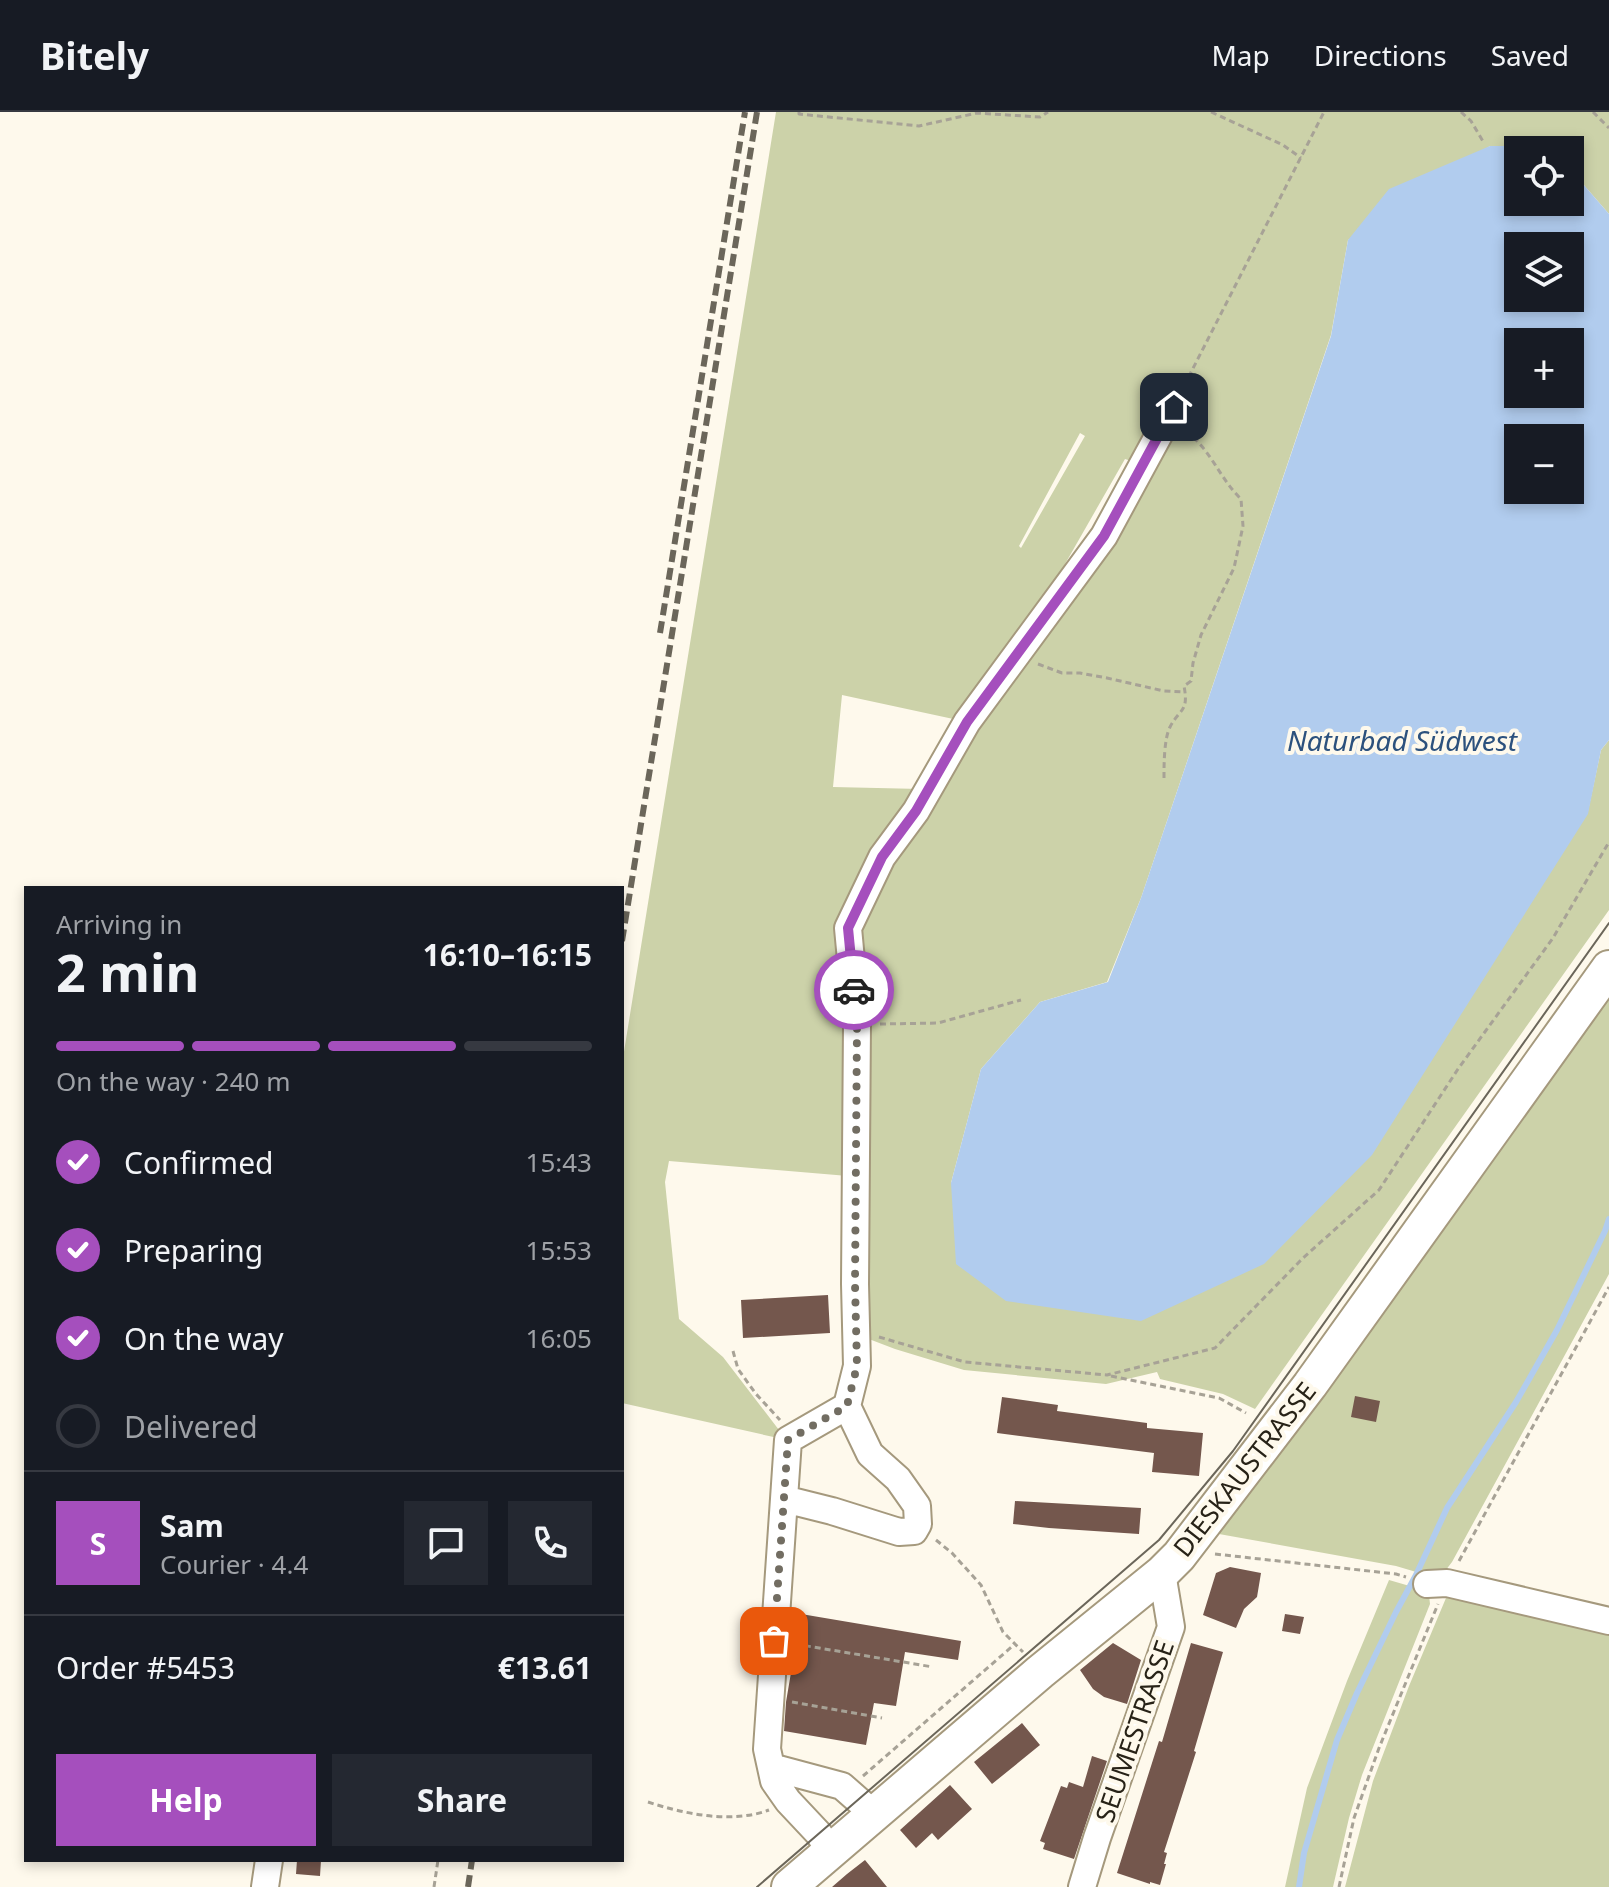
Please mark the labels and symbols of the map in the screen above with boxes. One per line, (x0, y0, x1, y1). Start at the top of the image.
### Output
pin (1140, 373, 1208, 441)
water label: Naturbad Südwest (1287, 721, 1519, 759)
courier (814, 950, 894, 1030)
street label: DIESKAUSTRASSE (1164, 1374, 1324, 1564)
pin (740, 1607, 808, 1675)
street label: SEUMESTRASSE (1086, 1635, 1182, 1827)

